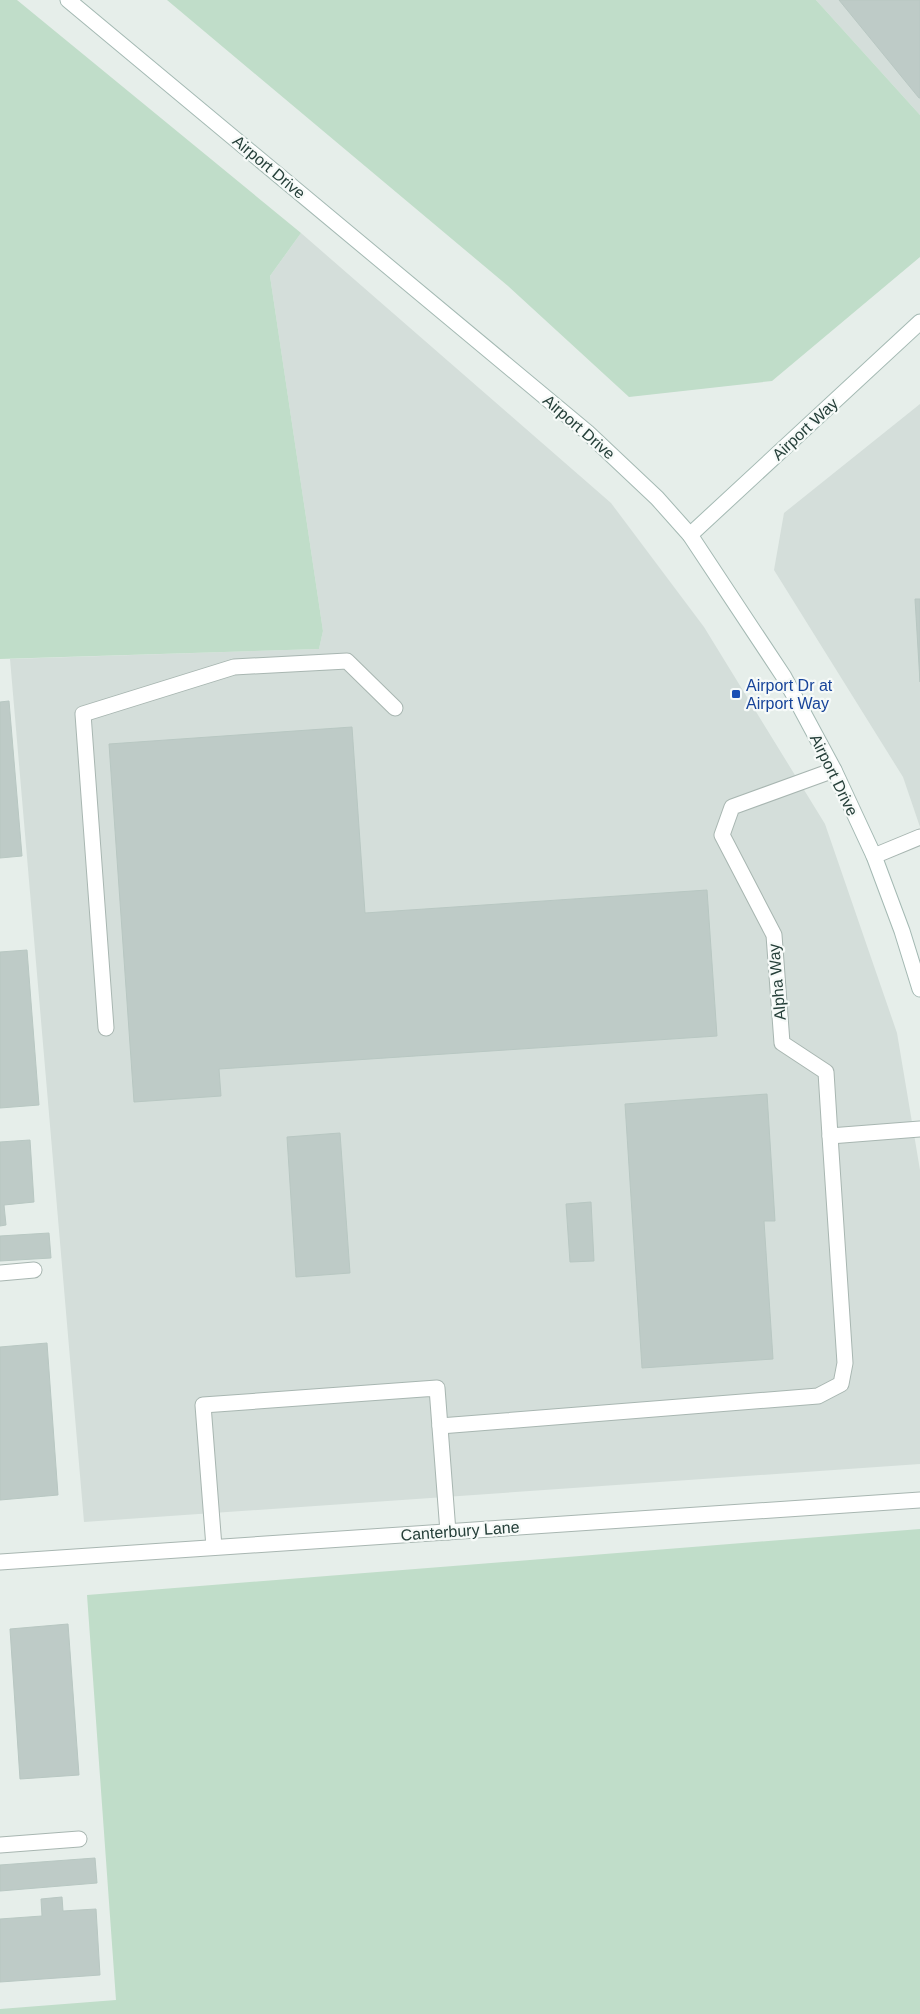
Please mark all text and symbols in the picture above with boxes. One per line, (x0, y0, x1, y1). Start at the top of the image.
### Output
street label: Airport Drive (229, 132, 309, 202)
street label: Airport Drive (540, 391, 618, 463)
street label: Airport Way (769, 394, 841, 464)
place label: Airport Dr at Airport Way (746, 677, 833, 712)
marker: Airport Dr at Airport Way (730, 688, 742, 700)
street label: Airport Drive (807, 731, 861, 819)
street label: Alpha Way (765, 943, 789, 1021)
street label: Canterbury Lane (400, 1518, 520, 1544)

